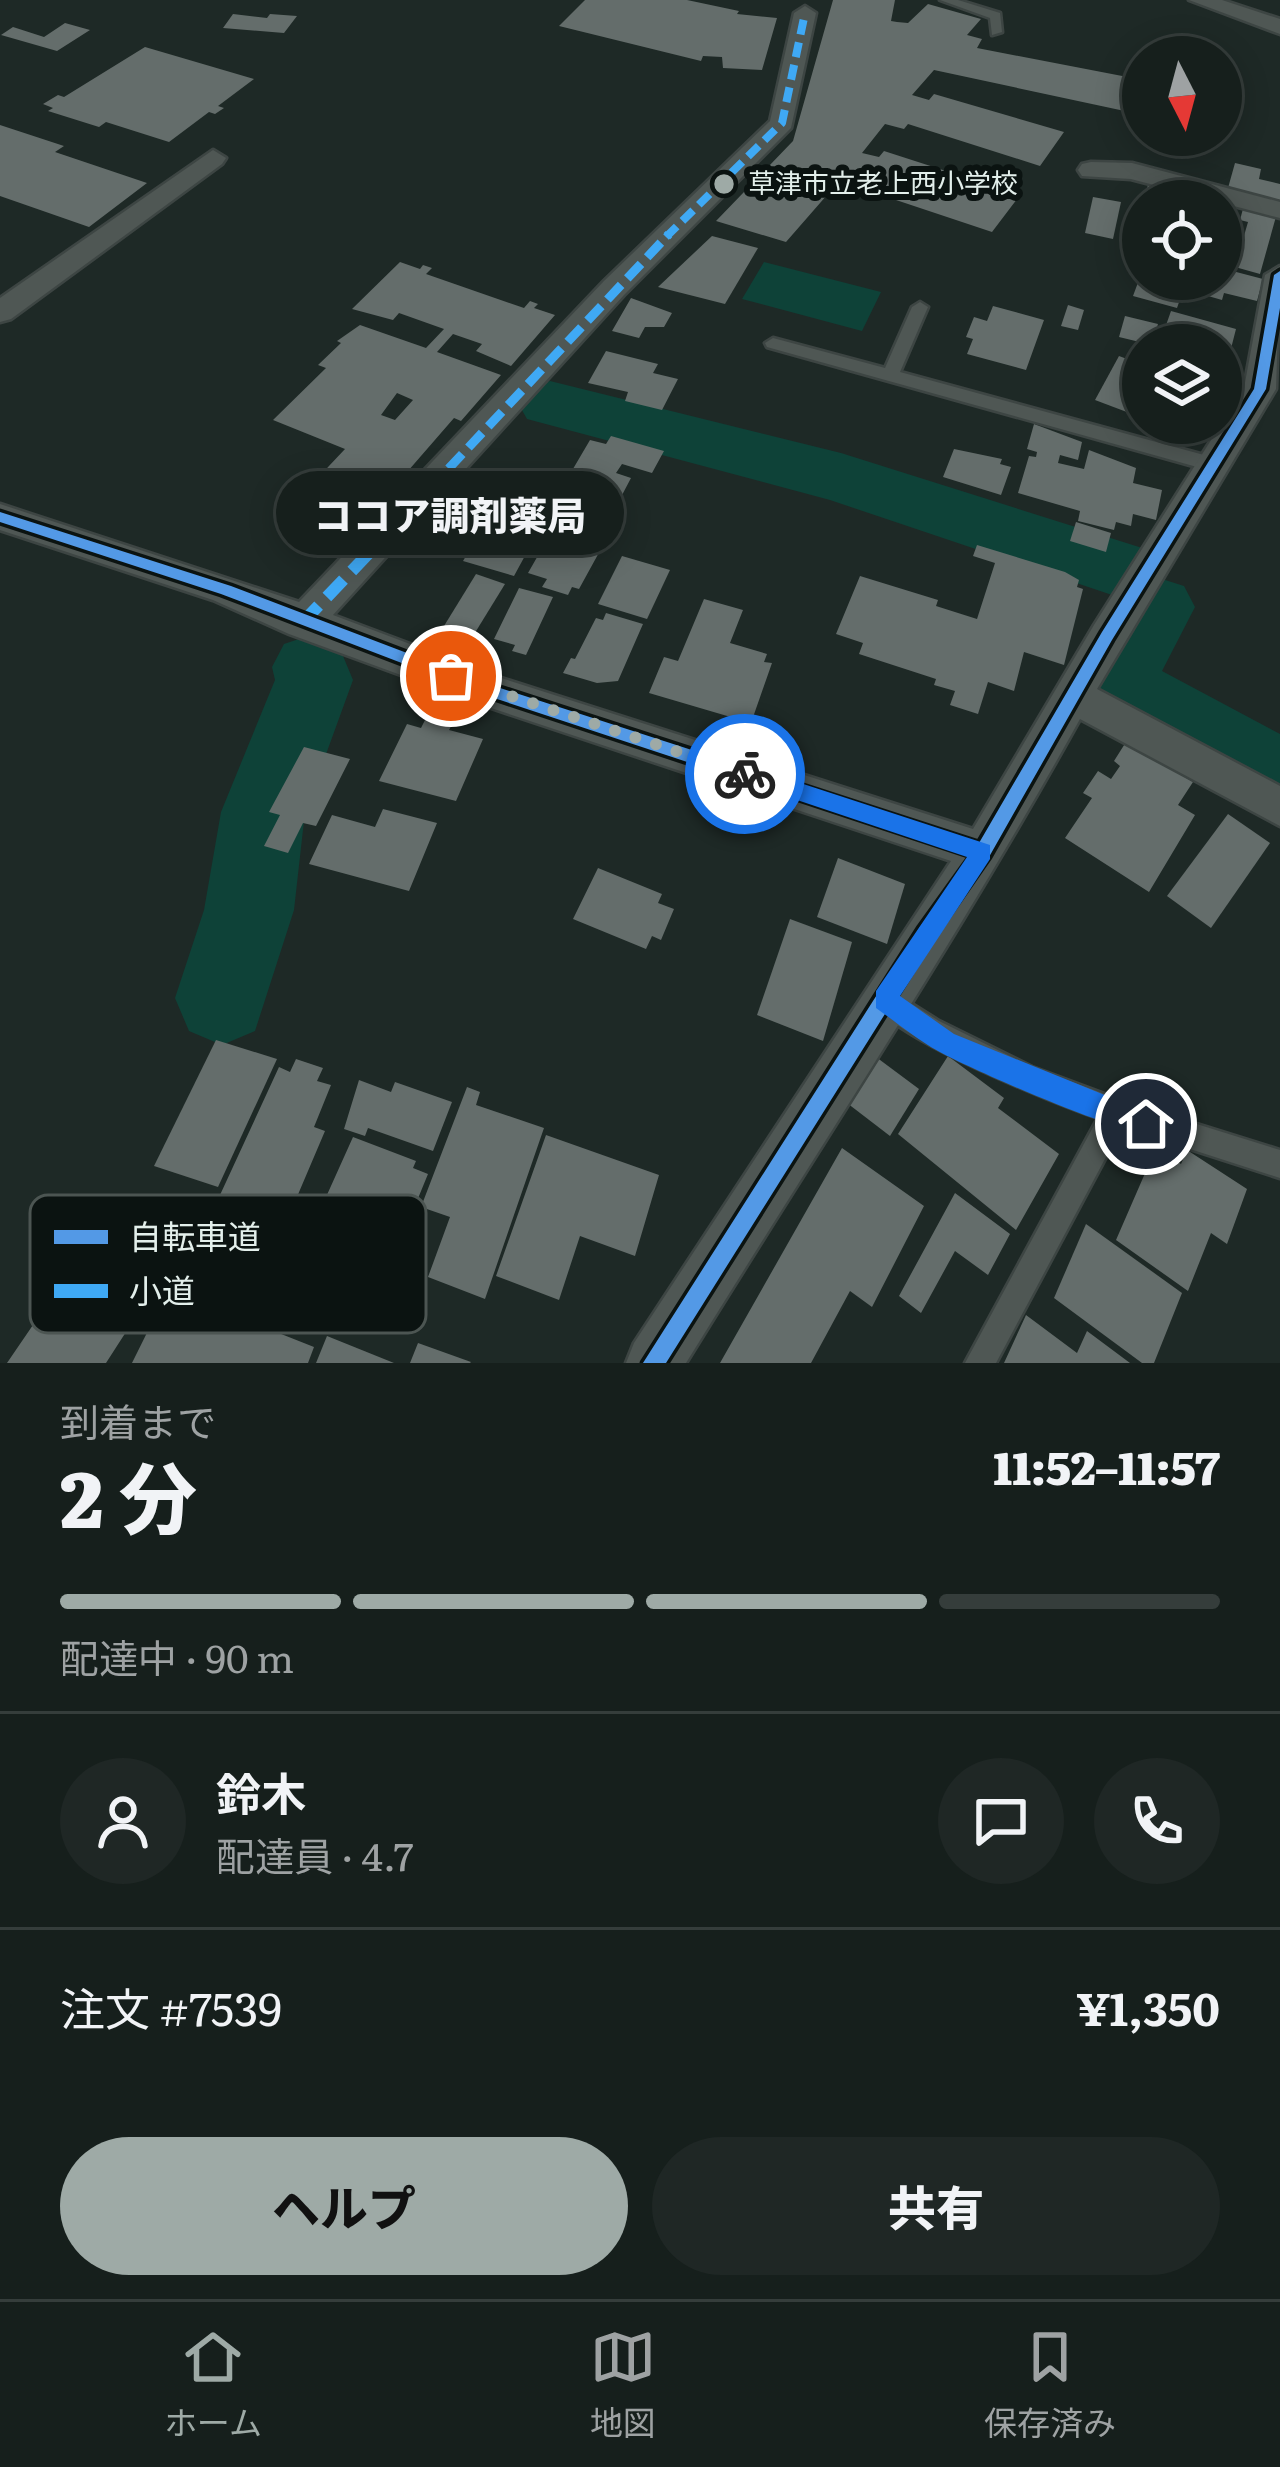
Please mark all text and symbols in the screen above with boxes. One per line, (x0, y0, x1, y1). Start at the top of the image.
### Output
north arrow (1122, 36, 1242, 156)
map controls (1122, 36, 1242, 444)
place label: 草津市立老上西小学校 (748, 161, 1018, 201)
marker: 草津市立老上西小学校 (711, 171, 737, 197)
button: locate (1122, 180, 1242, 300)
button: layers (1122, 324, 1242, 444)
callout: ココア調剤薬局 (277, 472, 625, 556)
text: ココア調剤薬局 (313, 484, 587, 542)
pin (400, 625, 502, 727)
icon: bag (418, 643, 484, 709)
courier (685, 714, 805, 834)
icon: bike (712, 741, 778, 807)
pin (1095, 1073, 1197, 1175)
icon: home (1113, 1091, 1179, 1157)
legend (30, 1195, 426, 1333)
text: 自転車道 (129, 1210, 261, 1259)
text: 小道 (129, 1264, 195, 1313)
text: 到着まで (60, 1391, 216, 1449)
text: 11:52–11:57 (993, 1432, 1220, 1499)
text: 2 分 (60, 1436, 197, 1552)
text: 配達中 · 90 m (60, 1627, 294, 1685)
button: person (60, 1758, 186, 1884)
text: 鈴木 (216, 1758, 306, 1825)
button: chat (938, 1758, 1064, 1884)
button: phone (1094, 1758, 1220, 1884)
text: 配達員 · 4.7 (216, 1825, 414, 1883)
text: 注文 #7539 (60, 1973, 282, 2040)
text: ¥1,350 (1076, 1973, 1220, 2040)
button: ヘルプ (60, 2137, 628, 2275)
button: 共有 (652, 2137, 1220, 2275)
tab: ホーム (164, 2324, 262, 2445)
tab: 地図 (590, 2324, 656, 2445)
tab: 保存済み (984, 2324, 1116, 2445)

